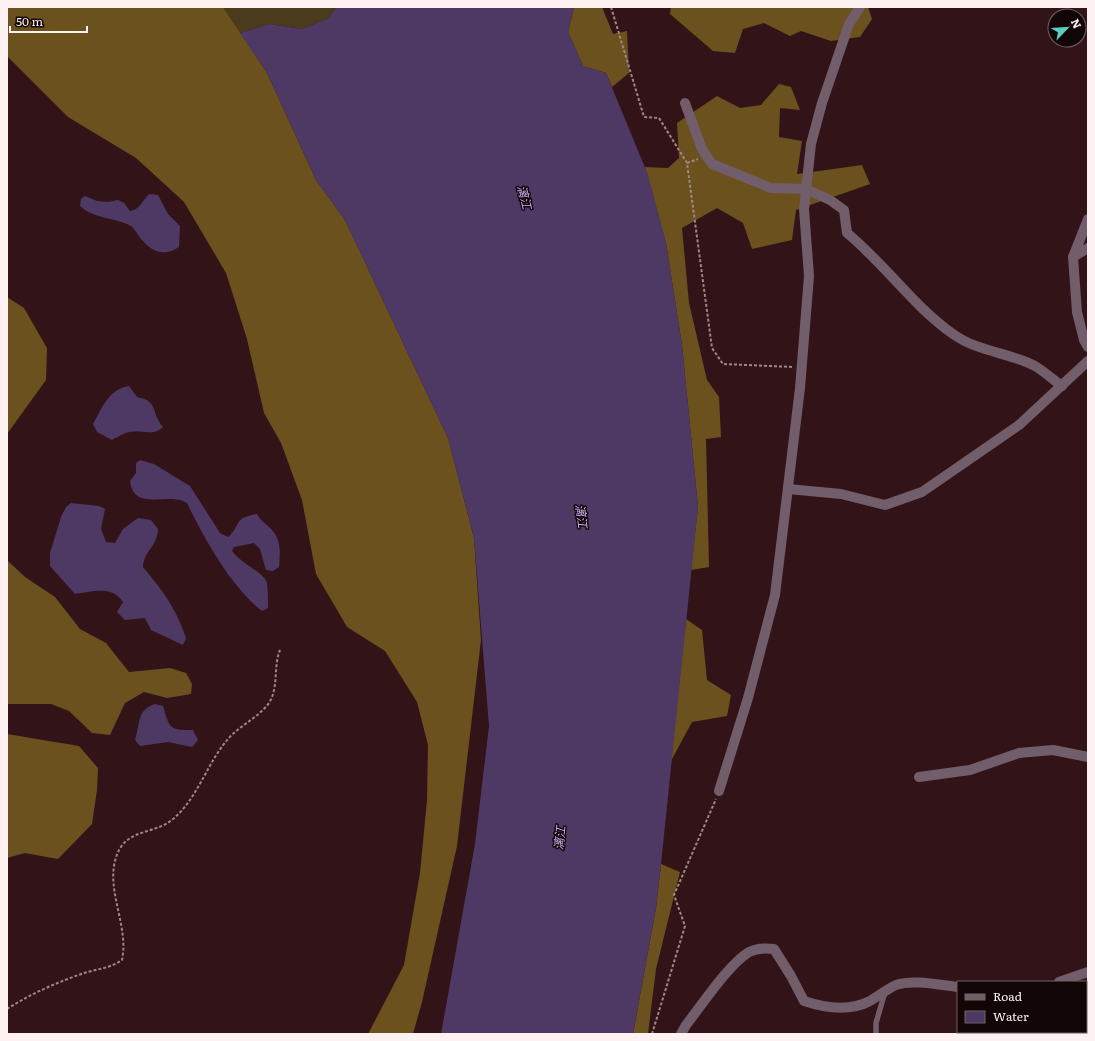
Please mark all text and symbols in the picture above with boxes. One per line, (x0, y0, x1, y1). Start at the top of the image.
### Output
scale bar (10, 8, 87, 34)
north arrow (1047, 8, 1087, 48)
text: 50 m (16, 12, 43, 30)
text: N (1068, 16, 1086, 31)
water label: 漓江 (513, 183, 537, 213)
water label: 漓江 (571, 503, 593, 531)
water label: 漓江 (549, 823, 569, 851)
legend (957, 981, 1087, 1033)
text: Road (993, 987, 1023, 1005)
text: Water (993, 1007, 1029, 1025)

